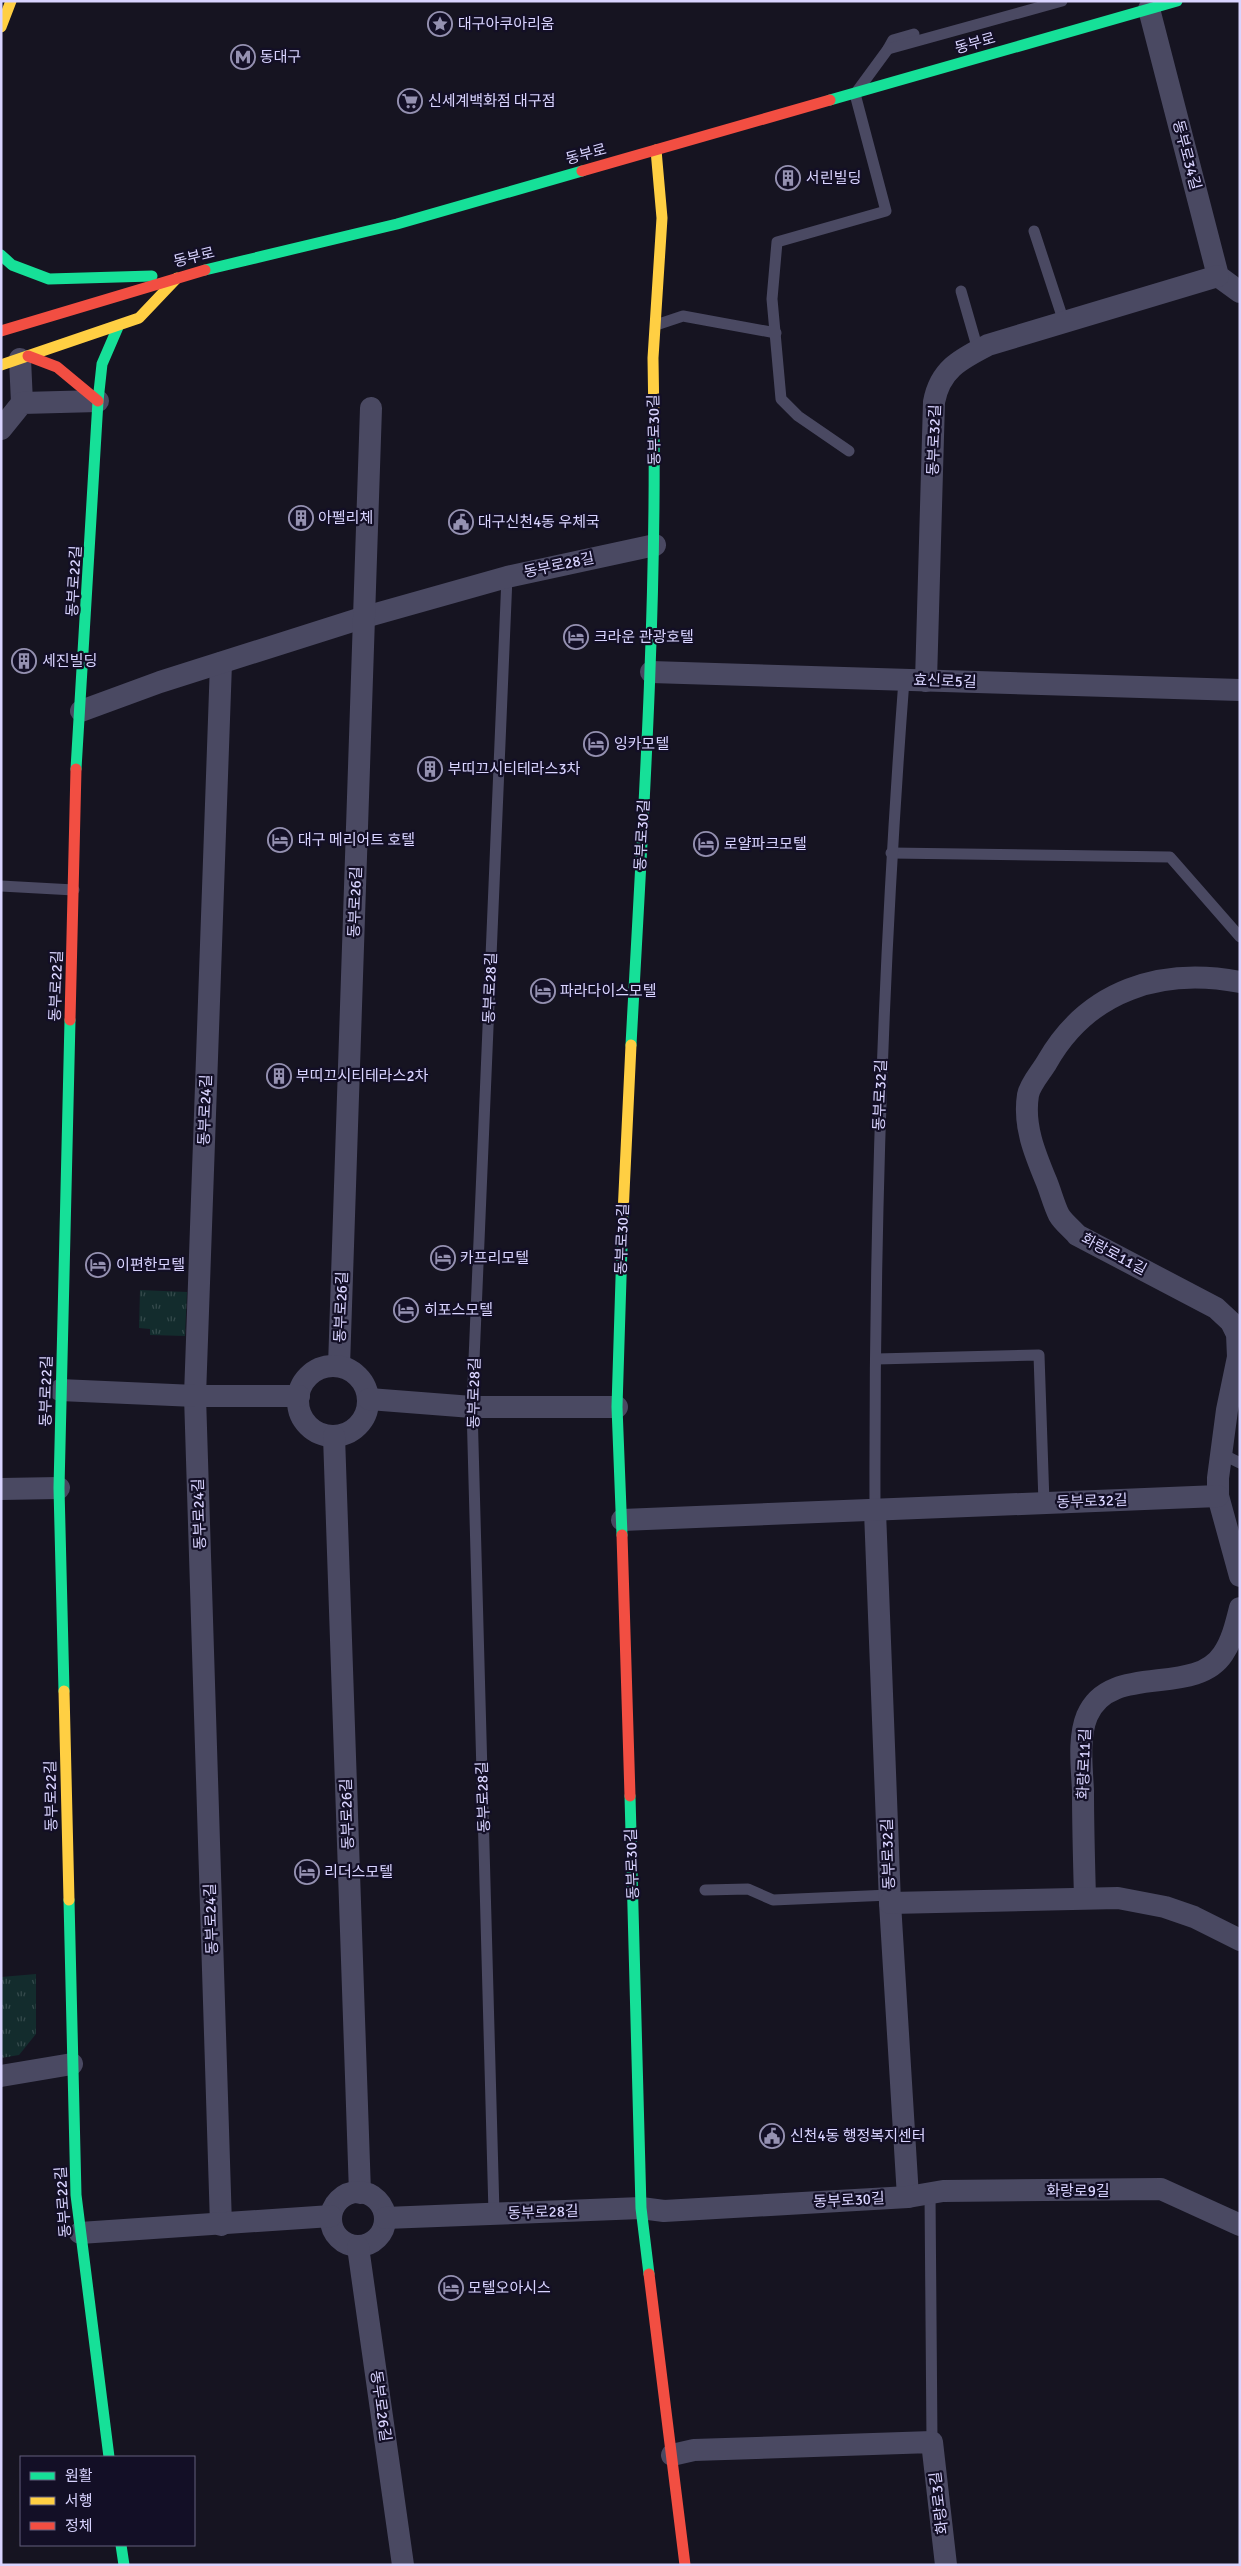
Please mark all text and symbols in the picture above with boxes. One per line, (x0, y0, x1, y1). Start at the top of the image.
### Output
place icon: 대구아쿠아리움 (427, 11, 453, 37)
place label: 대구아쿠아리움 (458, 15, 555, 33)
street label: 동부로 (953, 29, 997, 57)
metro station icon: 동대구 (230, 44, 256, 70)
place label: 동대구 (260, 48, 301, 66)
supermarket icon: 신세계백화점 대구점 (397, 88, 423, 114)
place label: 신세계백화점 대구점 (428, 92, 556, 110)
street label: 동부로34길 (1169, 118, 1205, 192)
street label: 동부로 (564, 140, 608, 168)
building icon: 서린빌딩 (775, 165, 801, 191)
place label: 서린빌딩 (806, 169, 861, 187)
street label: 동부로 (172, 243, 216, 271)
street label: 동부로30길 (644, 394, 664, 466)
street label: 동부로32길 (924, 404, 944, 476)
building icon: 아펠리체 (288, 505, 314, 531)
place label: 아펠리체 (318, 509, 373, 527)
public building icon: 대구신천4동 우체국 (448, 509, 474, 535)
place label: 대구신천4동 우체국 (478, 513, 600, 531)
street label: 동부로22길 (63, 545, 85, 617)
street label: 동부로28길 (522, 549, 596, 581)
hotel icon: 크라운 관광호텔 (563, 624, 589, 650)
place label: 크라운 관광호텔 (594, 628, 694, 646)
building icon: 세진빌딩 (11, 648, 37, 674)
place label: 세진빌딩 (42, 652, 97, 670)
street label: 효신로5길 (913, 671, 977, 691)
hotel icon: 잉카모텔 (583, 731, 609, 757)
place label: 잉카모텔 (614, 735, 669, 753)
building icon: 부띠끄시티테라스3차 (417, 756, 443, 782)
place label: 부띠끄시티테라스3차 (448, 760, 581, 778)
street label: 동부로30길 (631, 799, 653, 871)
hotel icon: 대구 메리어트 호텔 (267, 827, 293, 853)
place label: 대구 메리어트 호텔 (298, 831, 415, 849)
hotel icon: 로얄파크모텔 (693, 831, 719, 857)
place label: 로얄파크모텔 (724, 835, 807, 853)
street label: 동부로26길 (345, 866, 365, 938)
street label: 동부로22길 (46, 950, 66, 1022)
street label: 동부로28길 (480, 952, 500, 1024)
hotel icon: 파라다이스모텔 (530, 978, 556, 1004)
place label: 파라다이스모텔 (560, 982, 657, 1000)
street label: 동부로32길 (870, 1059, 890, 1131)
building icon: 부띠끄시티테라스2차 (266, 1063, 292, 1089)
place label: 부띠끄시티테라스2차 (296, 1067, 429, 1085)
street label: 동부로24길 (195, 1074, 215, 1146)
street label: 동부로30길 (612, 1203, 632, 1275)
street label: 화랑로11길 (1078, 1229, 1150, 1279)
hotel icon: 카프리모텔 (430, 1245, 456, 1271)
place label: 카프리모텔 (460, 1249, 529, 1267)
hotel icon: 이편한모텔 (85, 1252, 111, 1278)
place label: 이편한모텔 (116, 1256, 185, 1274)
street label: 동부로26길 (331, 1271, 351, 1343)
hotel icon: 히포스모텔 (393, 1297, 419, 1323)
place label: 히포스모텔 (424, 1301, 493, 1319)
street label: 동부로22길 (36, 1355, 56, 1427)
street label: 동부로28길 (464, 1357, 484, 1429)
street label: 동부로24길 (189, 1478, 209, 1550)
street label: 동부로32길 (1056, 1491, 1128, 1511)
street label: 화랑로11길 (1074, 1728, 1094, 1800)
street label: 동부로22길 (41, 1760, 61, 1832)
street label: 동부로28길 (473, 1761, 493, 1833)
street label: 동부로26길 (337, 1778, 357, 1850)
street label: 동부로32길 (878, 1818, 898, 1890)
street label: 동부로30길 (622, 1828, 642, 1900)
hotel icon: 리더스모텔 (294, 1859, 320, 1885)
place label: 리더스모텔 (324, 1863, 393, 1881)
street label: 동부로24길 (201, 1883, 221, 1955)
public building icon: 신천4동 행정복지센터 (759, 2123, 785, 2149)
place label: 신천4동 행정복지센터 (790, 2127, 926, 2145)
street label: 동부로22길 (52, 2166, 74, 2238)
street label: 화랑로9길 (1046, 2182, 1110, 2200)
street label: 동부로30길 (813, 2189, 885, 2211)
street label: 동부로28길 (507, 2202, 579, 2222)
hotel icon: 모텔오아시스 (438, 2275, 464, 2301)
place label: 모텔오아시스 (468, 2279, 551, 2297)
street label: 동부로26길 (367, 2369, 395, 2443)
legend (20, 2456, 195, 2546)
text: 원활 (65, 2467, 93, 2485)
street label: 화랑로3길 (926, 2470, 952, 2536)
text: 서행 (65, 2492, 93, 2510)
text: 정체 (65, 2517, 93, 2535)

